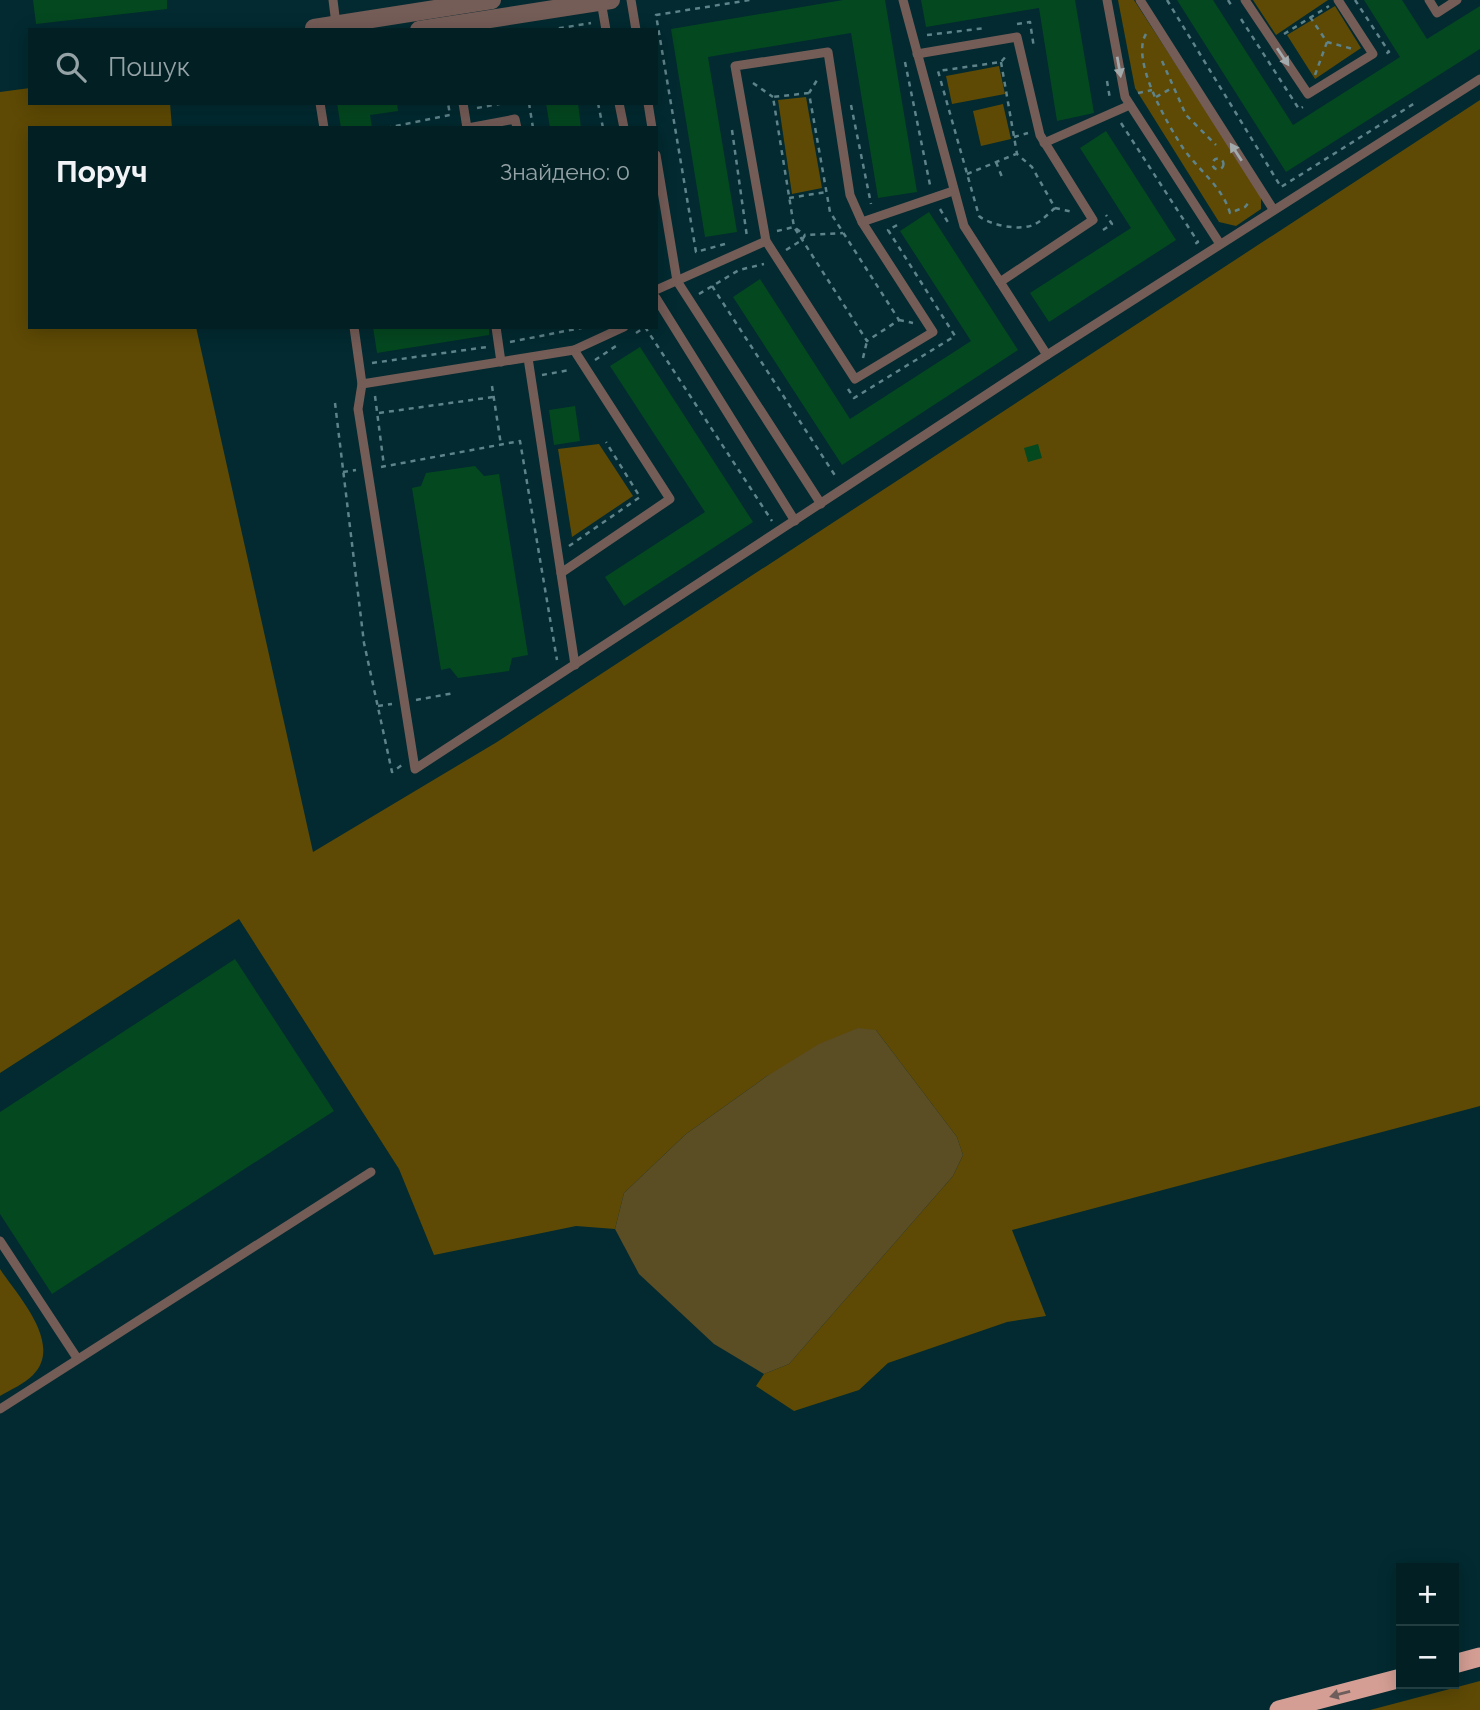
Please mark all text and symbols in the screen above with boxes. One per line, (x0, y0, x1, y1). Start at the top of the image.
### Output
search box (28, 28, 658, 105)
icon: search (52, 48, 90, 86)
one-way arrow (1276, 48, 1290, 66)
text: Пошук (108, 52, 190, 82)
one-way arrow (1114, 56, 1125, 78)
one-way arrow (1230, 142, 1243, 161)
text: Поруч (56, 154, 147, 189)
text: Знайдено: 0 (500, 158, 630, 185)
map controls (1396, 1563, 1459, 1689)
button: + (1396, 1563, 1459, 1626)
button: − (1396, 1626, 1459, 1689)
one-way arrow (1329, 1689, 1351, 1700)

